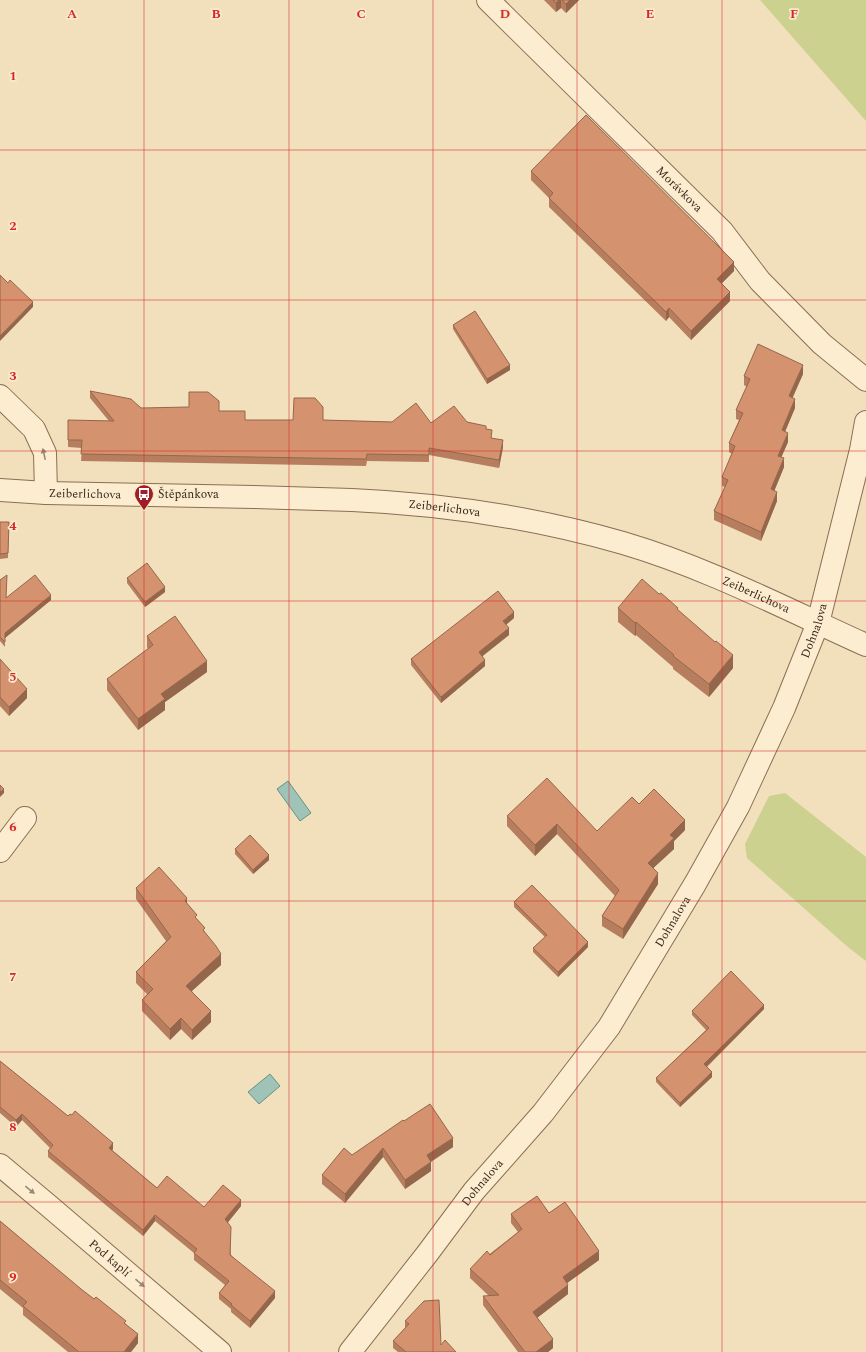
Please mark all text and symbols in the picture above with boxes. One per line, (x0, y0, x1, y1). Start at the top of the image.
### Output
text: A (67, 4, 77, 24)
text: B (211, 4, 221, 24)
text: C (356, 4, 366, 24)
text: D (500, 4, 510, 24)
text: E (646, 4, 655, 24)
text: F (790, 4, 798, 24)
text: 1 (9, 66, 17, 86)
street label: Morávkova (652, 161, 707, 217)
text: 2 (9, 216, 17, 236)
text: 3 (9, 366, 17, 386)
one-way arrow (41, 448, 47, 460)
bus stop icon: Štěpánkova (133, 483, 155, 511)
street label: Zeiberlichova (48, 484, 121, 504)
place label: Štěpánkova (158, 485, 219, 504)
street label: Zeiberlichova (408, 494, 482, 522)
text: 4 (9, 516, 17, 536)
street label: Zeiberlichova (719, 571, 793, 618)
street label: Dohnalova (795, 601, 832, 661)
text: 5 (9, 667, 17, 687)
text: 6 (9, 817, 17, 837)
street label: Dohnalova (650, 892, 695, 951)
text: 7 (9, 967, 17, 987)
text: 8 (9, 1117, 17, 1137)
street label: Dohnalova (456, 1154, 508, 1210)
one-way arrow (25, 1186, 36, 1195)
street label: Pod kaplí (85, 1234, 136, 1282)
text: 9 (9, 1267, 17, 1287)
one-way arrow (135, 1279, 145, 1288)

